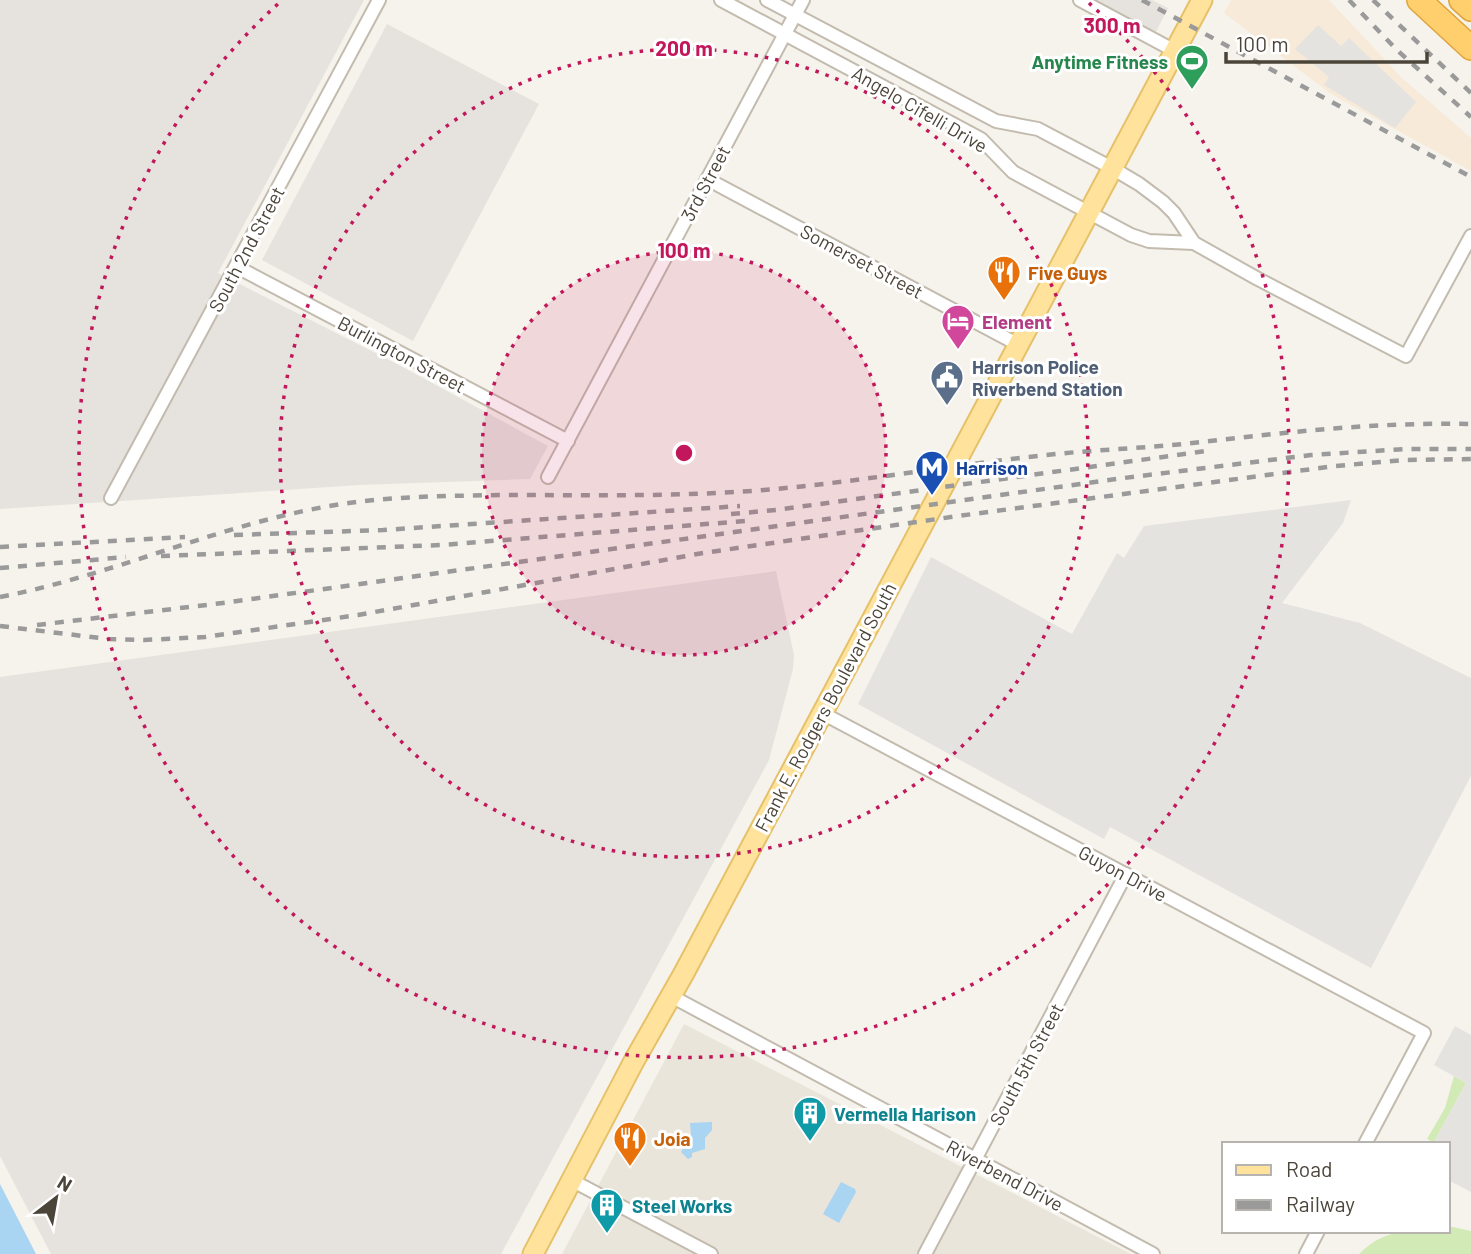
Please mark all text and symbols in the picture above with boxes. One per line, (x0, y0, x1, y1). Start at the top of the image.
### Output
text: 300 m (1083, 12, 1141, 37)
scale bar (1226, 21, 1427, 65)
text: 100 m (1236, 31, 1289, 56)
text: 200 m (655, 35, 713, 60)
sports icon: Anytime Fitness (1173, 42, 1211, 91)
place label: Anytime Fitness (1031, 50, 1168, 73)
street label: Angelo Cifelli Drive (848, 61, 992, 157)
street label: 3rd Street (675, 141, 735, 225)
street label: South 2nd Street (203, 182, 289, 316)
street label: Somerset Street (797, 219, 927, 303)
text: 100 m (657, 237, 711, 262)
restaurant icon: Five Guys (985, 253, 1023, 302)
place label: Five Guys (1028, 261, 1107, 284)
hotel icon: Element (939, 302, 977, 351)
place label: Element (982, 310, 1052, 333)
street label: Burlington Street (334, 311, 470, 397)
place label: Harrison Police Riverbend Station (972, 355, 1123, 400)
public building icon: Harrison Police Riverbend Station (928, 358, 966, 407)
centre of rings (672, 441, 696, 465)
metro station icon: Harrison (913, 448, 951, 497)
place label: Harrison (956, 456, 1028, 479)
street label: Frank E. Rodgers Boulevard South (749, 579, 901, 835)
street label: Guyon Drive (1075, 840, 1171, 906)
street label: South 5th Street (984, 999, 1068, 1129)
building icon: Vermella Harison (791, 1094, 829, 1143)
place label: Vermella Harison (834, 1102, 976, 1125)
restaurant icon: Joia (611, 1119, 649, 1168)
place label: Joia (654, 1127, 691, 1150)
street label: Riverbend Drive (943, 1135, 1067, 1215)
legend (1222, 1142, 1450, 1233)
text: Road (1286, 1156, 1332, 1181)
north arrow (21, 1163, 91, 1233)
text: N (54, 1170, 76, 1196)
building icon: Steel Works (588, 1186, 626, 1235)
text: Railway (1286, 1191, 1355, 1216)
place label: Steel Works (632, 1194, 732, 1217)

